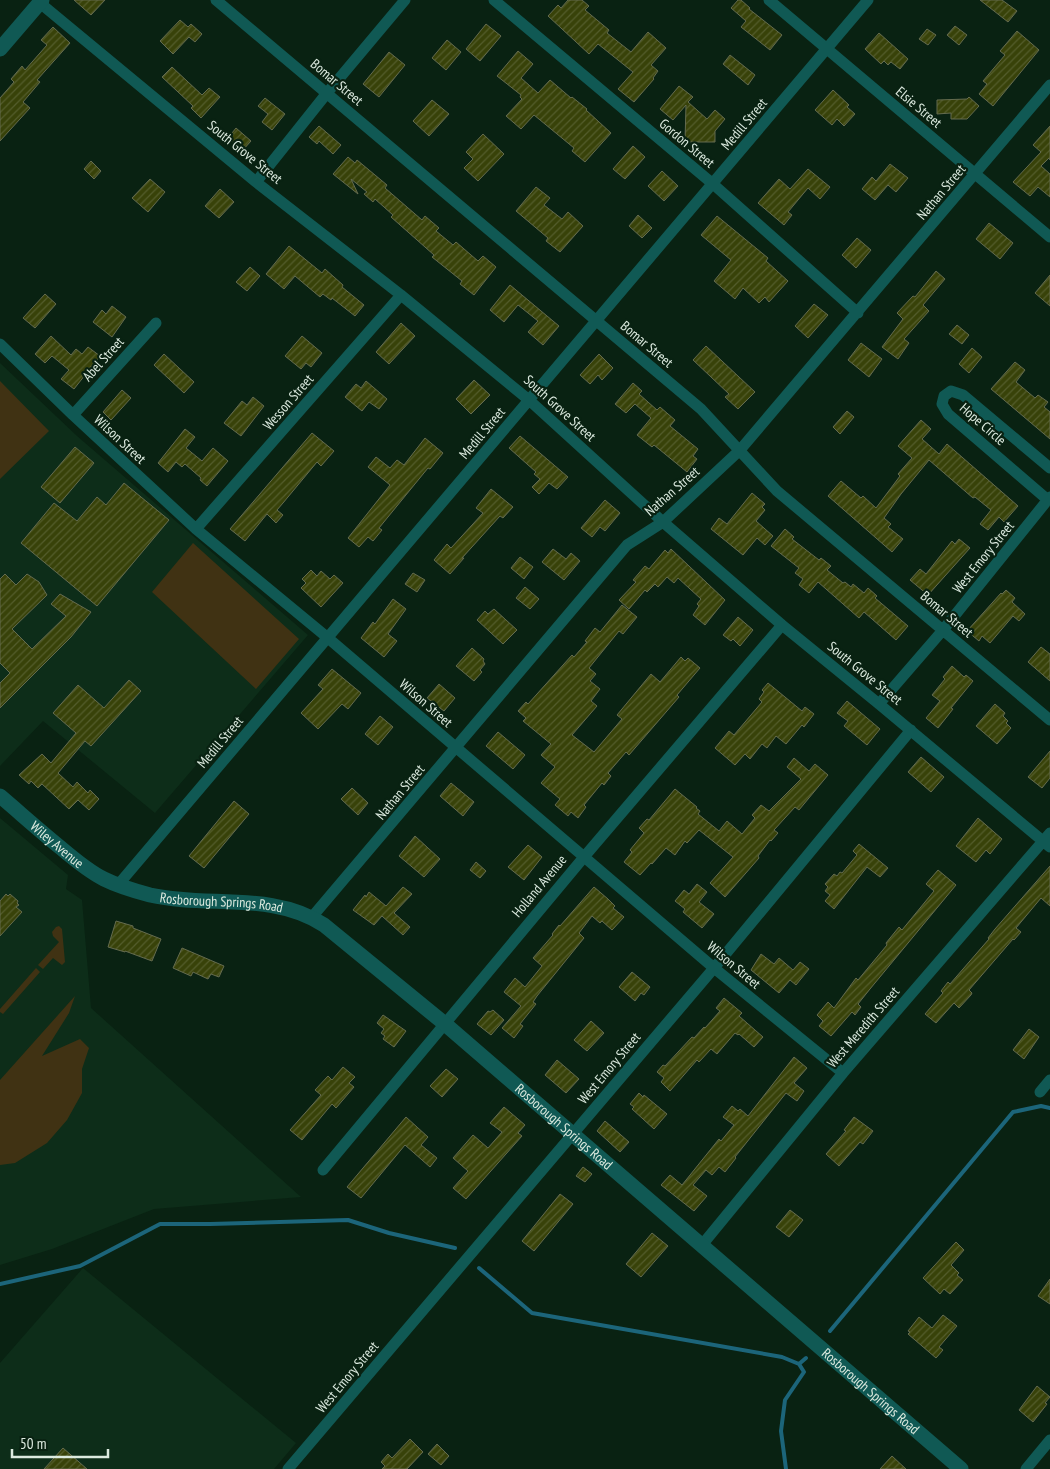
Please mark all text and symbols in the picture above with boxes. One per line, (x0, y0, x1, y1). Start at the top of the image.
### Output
street label: Bomar Street (307, 55, 367, 109)
street label: Elsie Street (892, 82, 946, 132)
street label: Medill Street (717, 94, 771, 154)
street label: Gordon Street (656, 115, 719, 172)
street label: South Grove Street (204, 116, 286, 188)
street label: Nathan Street (913, 161, 969, 223)
street label: Bomar Street (617, 317, 677, 371)
street label: Abel Street (78, 333, 128, 385)
street label: Wesson Street (259, 370, 317, 434)
street label: South Grove Street (520, 371, 600, 445)
street label: Hope Circle (956, 399, 1010, 449)
street label: Medill Street (455, 403, 509, 463)
street label: Wilson Street (90, 410, 150, 468)
street label: Nathan Street (641, 462, 703, 520)
street label: West Emory Street (948, 517, 1018, 597)
street label: Bomar Street (917, 587, 977, 641)
street label: South Grove Street (824, 637, 906, 709)
street label: Wilson Street (396, 675, 456, 731)
street label: Medill Street (193, 712, 247, 772)
street label: Nathan Street (372, 761, 428, 823)
street label: Wiley Avenue (27, 817, 88, 872)
street label: Holland Avenue (508, 851, 570, 921)
street label: Rosborough Springs Road (159, 888, 285, 916)
street label: Wilson Street (703, 937, 765, 993)
street label: West Meredith Street (823, 983, 903, 1071)
street label: West Emory Street (574, 1028, 644, 1108)
street label: Rosborough Springs Road (511, 1080, 616, 1174)
street label: West Emory Street (312, 1337, 382, 1417)
street label: Rosborough Springs Road (818, 1344, 923, 1438)
scale bar (12, 1426, 109, 1458)
text: 50 m (20, 1434, 46, 1453)

